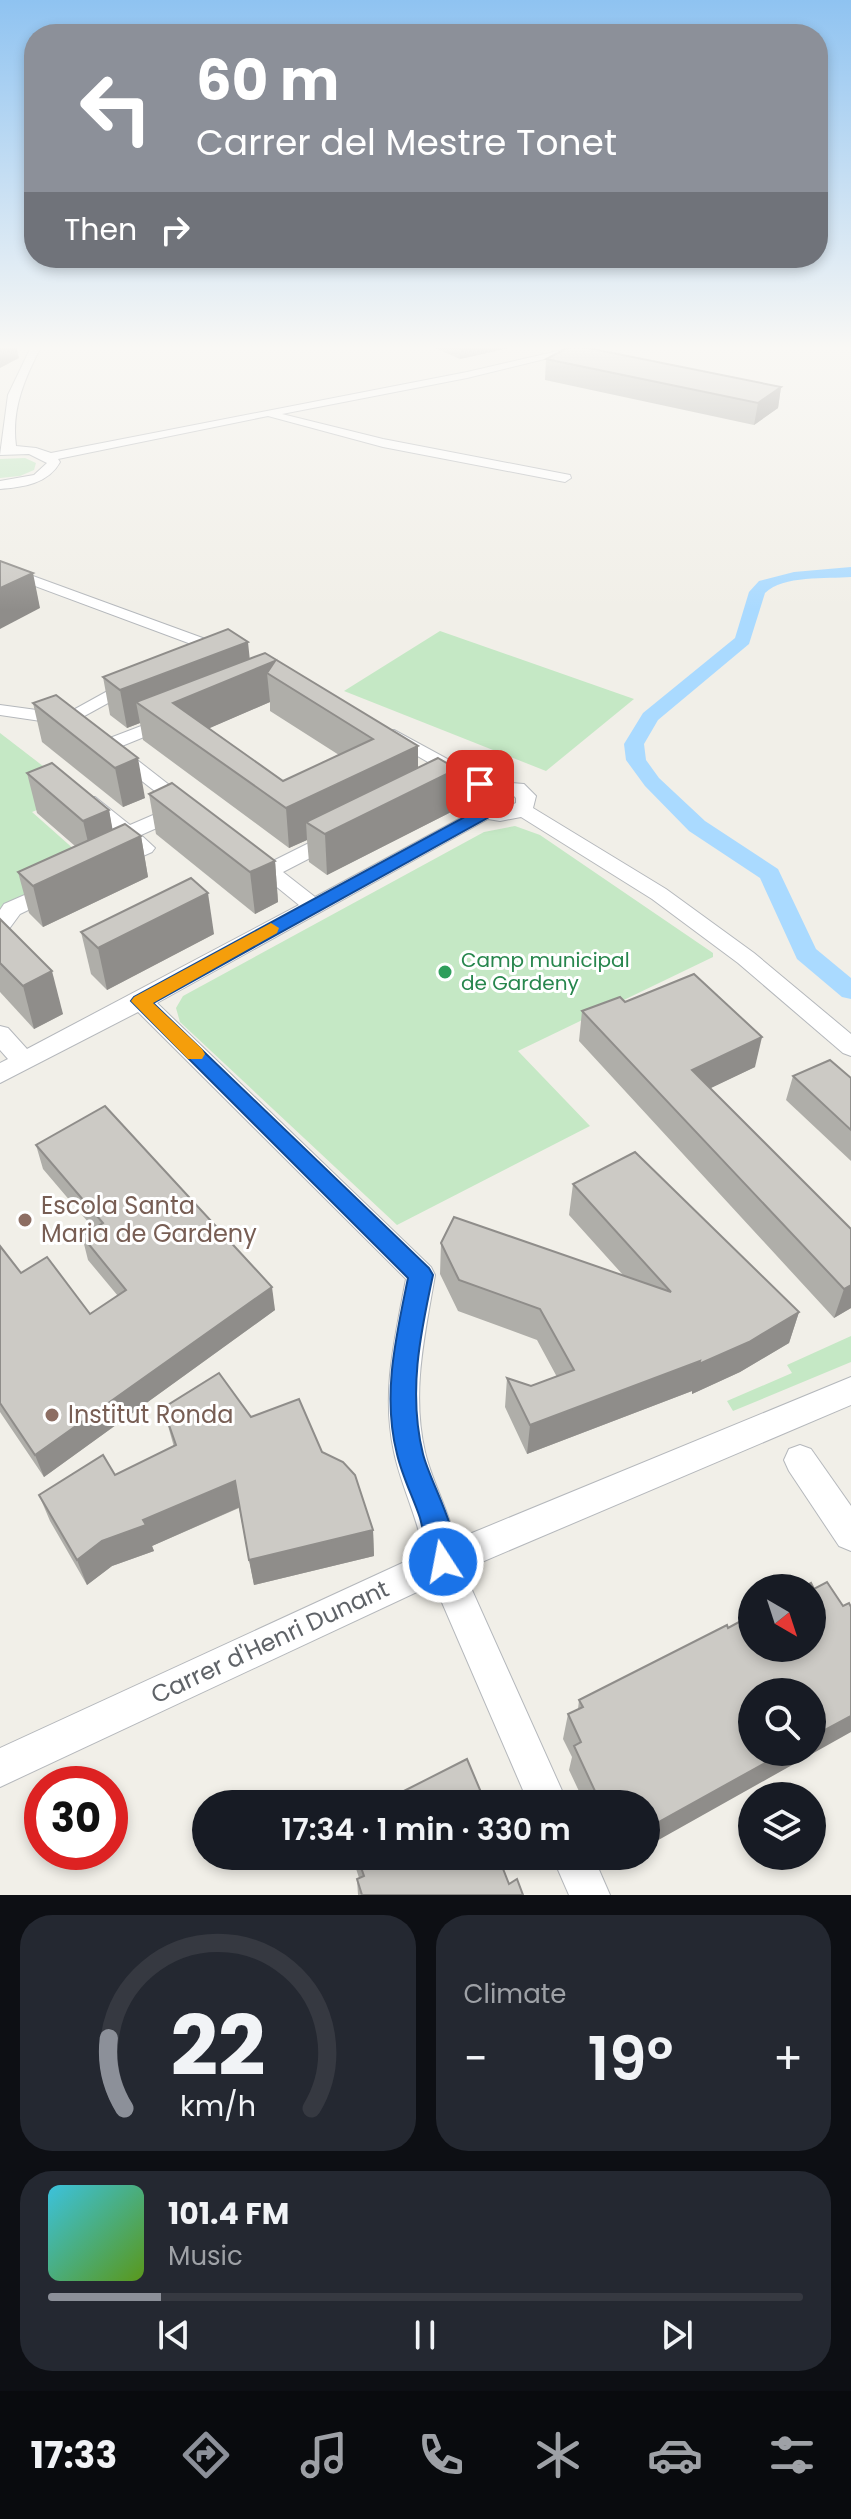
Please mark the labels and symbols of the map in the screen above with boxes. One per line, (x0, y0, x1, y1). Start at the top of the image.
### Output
pin (446, 750, 514, 818)
place label: Camp municipal de Gardeny (461, 946, 630, 997)
marker: Camp municipal de Gardeny (436, 963, 454, 981)
place label: Escola Santa Maria de Gardeny (41, 1189, 257, 1250)
marker: Escola Santa Maria de Gardeny (16, 1211, 34, 1229)
place label: Institut Ronda (68, 1398, 233, 1431)
marker: Institut Ronda (43, 1406, 61, 1424)
position arrow (401, 1520, 485, 1604)
street label: Carrer d'Henri Dunant (145, 1572, 394, 1711)
north arrow (738, 1574, 826, 1662)
speed limit sign: 30 (24, 1766, 128, 1870)

